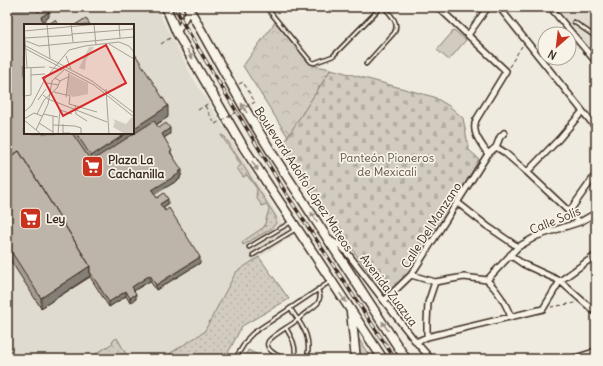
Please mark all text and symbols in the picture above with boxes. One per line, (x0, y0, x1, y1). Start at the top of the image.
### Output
inset map (24, 24, 134, 134)
north arrow (537, 26, 577, 66)
text: N (546, 47, 559, 63)
one-way arrow (186, 48, 193, 60)
one-way arrow (241, 102, 248, 113)
street label: Boulevard Adolfo López Mateos (251, 104, 357, 254)
park label: Panteón Pioneros de Mexicali (340, 150, 434, 179)
place label: Plaza La Cachanilla (108, 152, 164, 181)
supermarket icon: Plaza La Cachanilla (79, 153, 105, 179)
one-way arrow (252, 161, 259, 172)
street label: Calle Del Manzano (398, 179, 465, 271)
street label: Calle Solís (527, 203, 583, 237)
supermarket icon: Ley (17, 205, 43, 231)
place label: Ley (46, 211, 66, 227)
one-way arrow (310, 212, 318, 222)
street label: Avenida Zuazua (357, 251, 421, 329)
one-way arrow (339, 293, 347, 303)
one-way arrow (381, 321, 389, 331)

